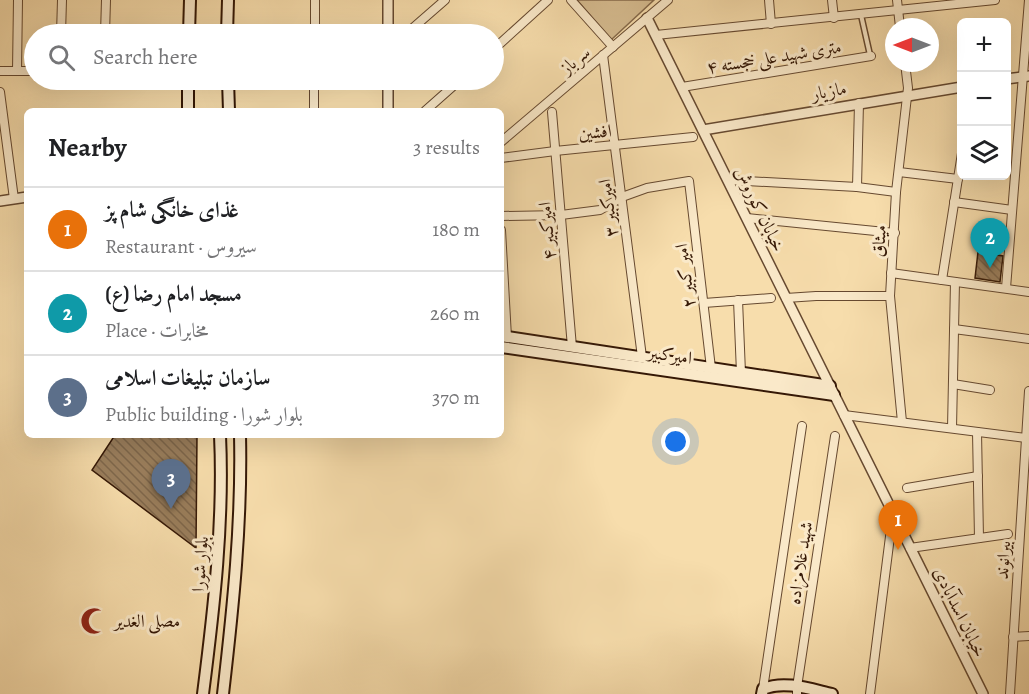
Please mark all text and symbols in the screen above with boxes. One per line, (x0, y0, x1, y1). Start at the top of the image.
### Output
north arrow (885, 18, 939, 72)
map controls (957, 18, 1011, 180)
button: + (957, 18, 1011, 72)
search box (24, 24, 504, 90)
street label: ۴ متری شهید علی خجسته (705, 35, 843, 80)
street label: سرباز (553, 40, 595, 81)
icon: search (45, 41, 78, 74)
text: Search here (93, 42, 198, 72)
button: − (957, 72, 1011, 126)
street label: مازیار (808, 76, 848, 106)
street label: افشین (577, 119, 613, 145)
button: layers (957, 126, 1011, 180)
text: Nearby (48, 130, 127, 165)
text: 3 results (413, 134, 480, 161)
street label: خیابان کوروش (729, 162, 791, 256)
street label: امیرکبیر ۳ (593, 177, 623, 238)
text: غذای خانگی شام پز (105, 195, 239, 225)
street label: امیرکبیر ۴ (532, 201, 561, 261)
text: 1 (64, 216, 71, 243)
text: 180 m (432, 216, 480, 243)
pin: 2 (970, 218, 1010, 268)
street label: میثاق (866, 224, 892, 258)
text: Restaurant · سیروس (105, 233, 257, 260)
street label: امیر کبیر ۲ (669, 242, 701, 310)
text: مسجد امام رضا (ع) (105, 279, 242, 309)
text: 2 (63, 300, 72, 327)
text: 260 m (430, 300, 480, 327)
text: Place · مخابرات (105, 317, 208, 344)
street label: امیرکبیر (644, 340, 694, 370)
text: سازمان تبلیغات اسلامی (105, 363, 270, 393)
text: 3 (63, 384, 72, 411)
text: 370 m (432, 384, 480, 411)
text: Public building · بلوار شورا (105, 401, 303, 428)
your location (661, 427, 690, 456)
pin: 3 (152, 460, 190, 509)
pin: 1 (878, 500, 918, 550)
street label: شهید غلامزاده (782, 520, 819, 606)
street label: بلوار شورا (186, 535, 214, 593)
street label: بیرانوند (990, 540, 1016, 580)
street label: خیابان اسدآبادی (928, 563, 992, 661)
mosque icon: مصلی الغدیر (79, 606, 109, 636)
place label: مصلی الغدیر (112, 609, 180, 634)

